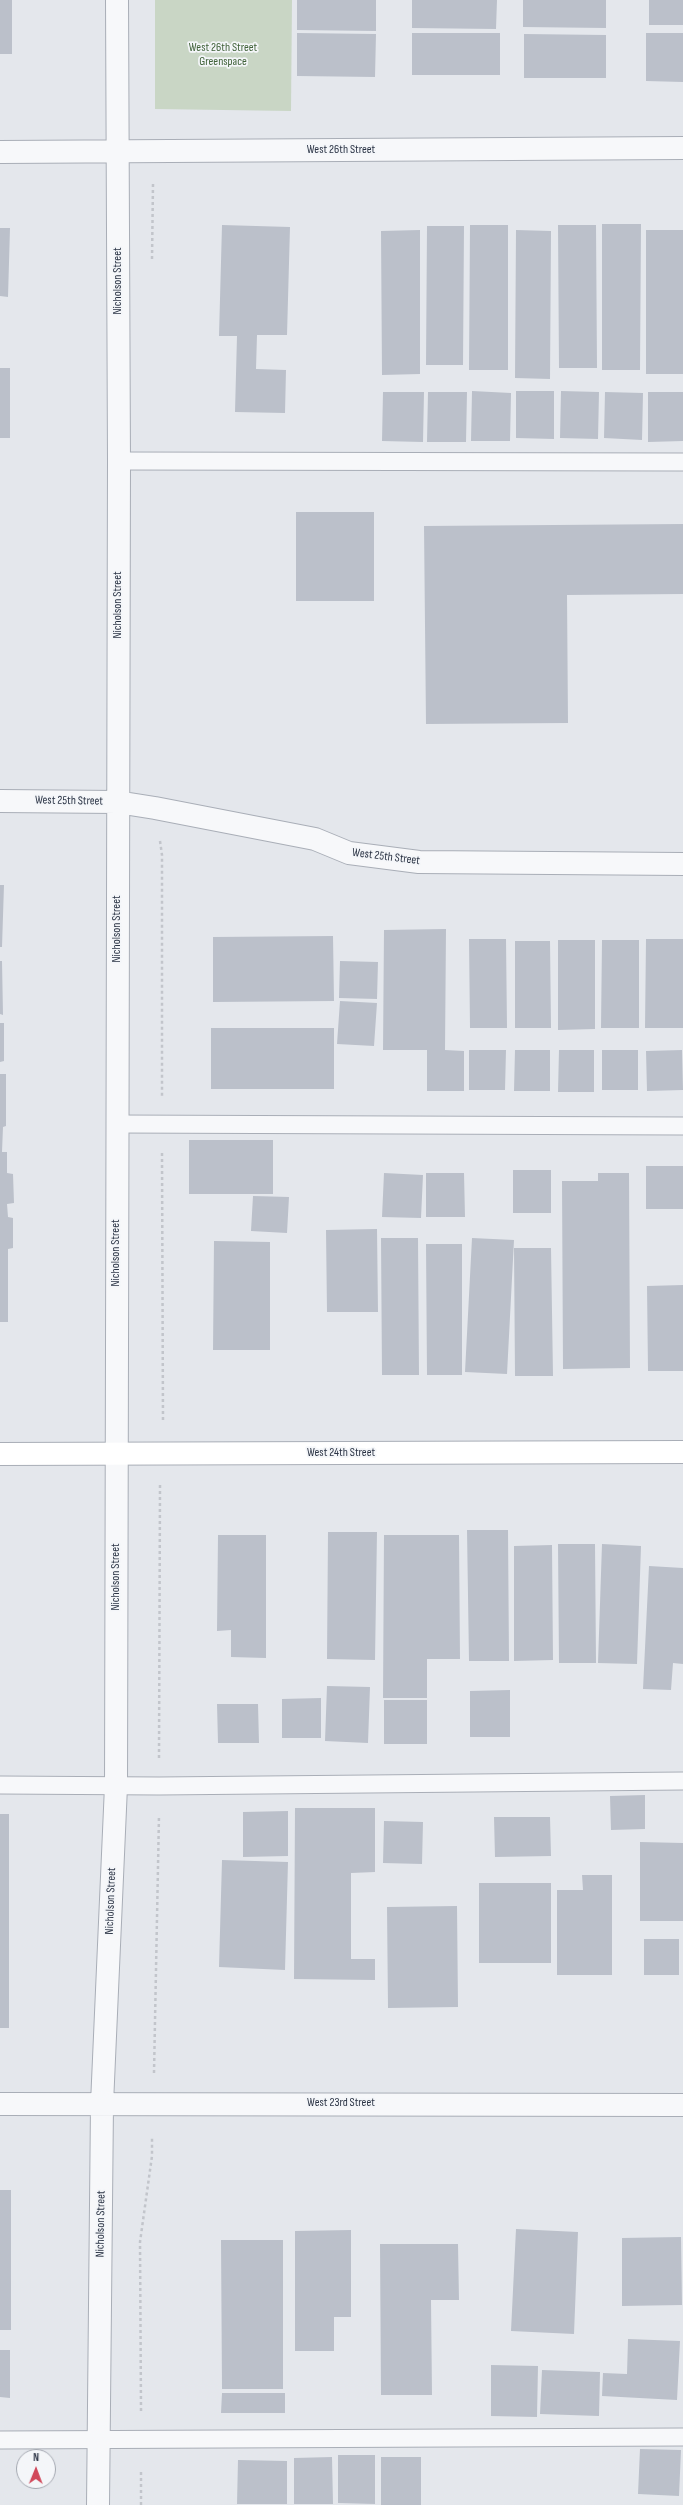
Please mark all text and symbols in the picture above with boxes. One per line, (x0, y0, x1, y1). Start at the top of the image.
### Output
park label: West 26th Street Greenspace (189, 41, 257, 69)
street label: West 26th Street (307, 143, 375, 157)
street label: Nicholson Street (111, 247, 125, 315)
street label: Nicholson Street (111, 571, 125, 639)
street label: West 25th Street (35, 793, 103, 809)
street label: West 25th Street (351, 846, 421, 868)
street label: Nicholson Street (110, 895, 124, 963)
street label: Nicholson Street (109, 1219, 123, 1287)
street label: West 24th Street (307, 1446, 375, 1460)
street label: Nicholson Street (109, 1543, 123, 1611)
street label: Nicholson Street (103, 1867, 119, 1935)
street label: West 23rd Street (307, 2096, 375, 2110)
street label: Nicholson Street (93, 2190, 109, 2258)
north arrow (16, 2449, 56, 2489)
text: N (33, 2451, 39, 2464)

